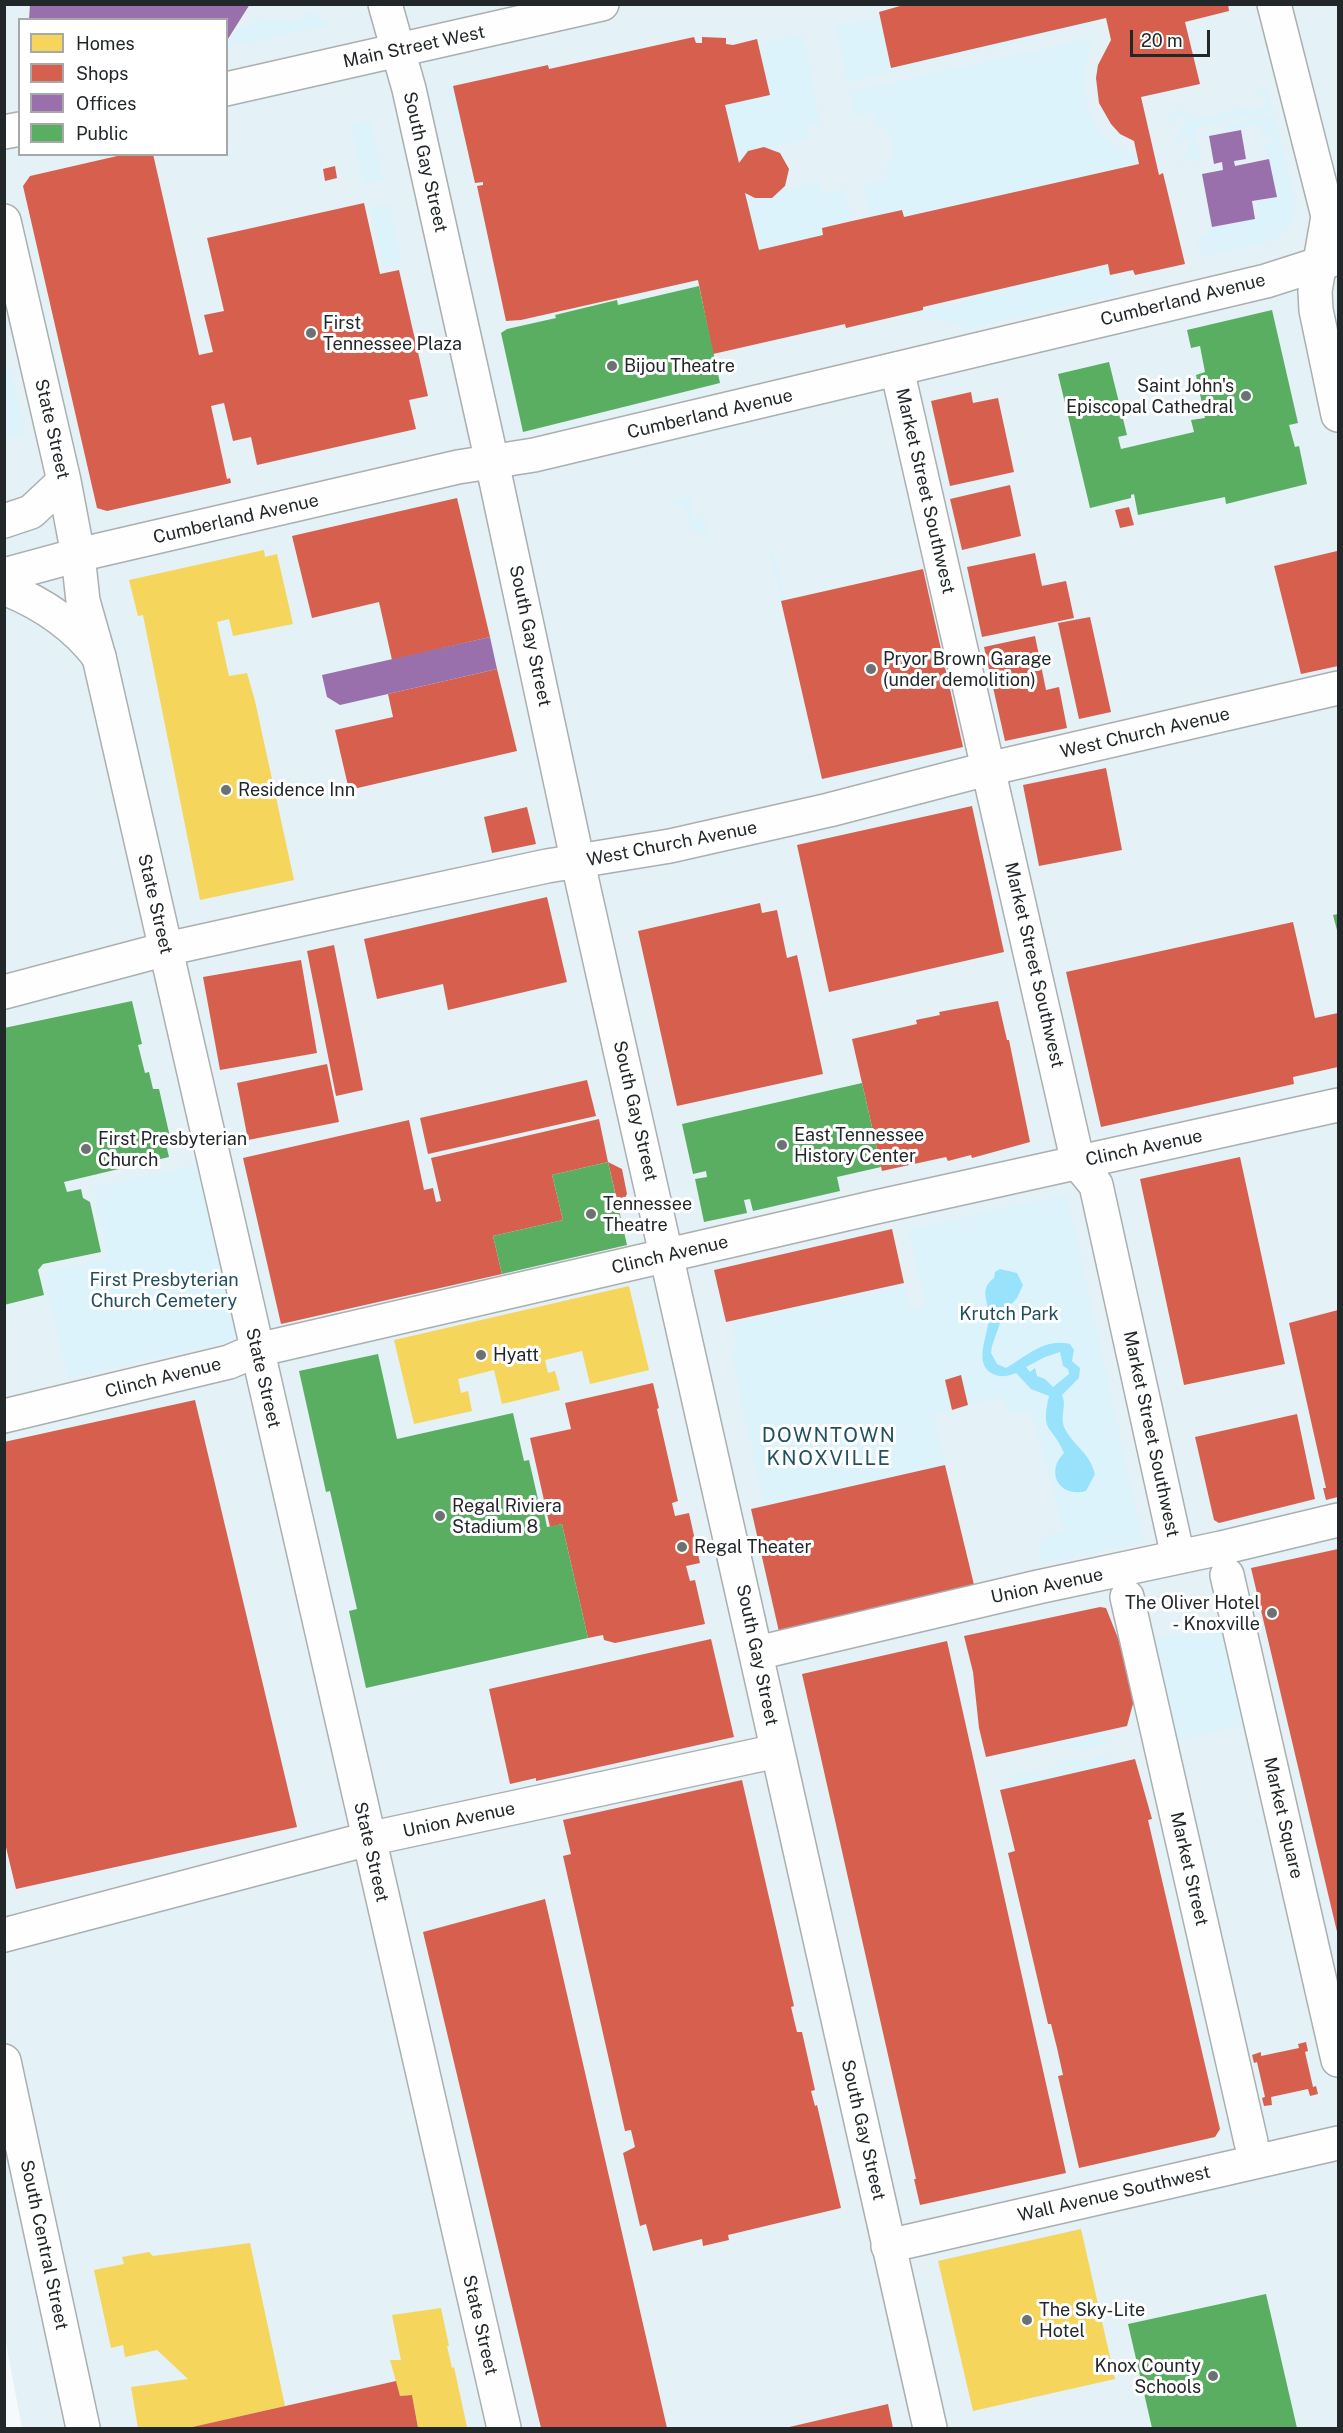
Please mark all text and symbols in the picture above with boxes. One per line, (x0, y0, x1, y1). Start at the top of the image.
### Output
legend (18, 18, 228, 156)
scale bar (1133, 18, 1212, 56)
street label: Main Street West (341, 21, 487, 73)
text: 20 m (1141, 30, 1183, 51)
text: Homes (76, 33, 135, 54)
text: Shops (76, 63, 128, 84)
street label: South Gay Street (398, 89, 452, 235)
text: Offices (76, 93, 136, 114)
text: Public (76, 123, 128, 144)
street label: Cumberland Avenue (1098, 269, 1268, 331)
place label: First Tennessee Plaza (323, 312, 462, 354)
marker: First Tennessee Plaza (304, 326, 318, 340)
place label: Bijou Theatre (624, 355, 735, 377)
marker: Bijou Theatre (605, 359, 619, 373)
place label: Saint John's Episcopal Cathedral (1066, 375, 1234, 418)
street label: State Street (30, 377, 74, 481)
street label: Cumberland Avenue (625, 384, 795, 444)
street label: Market Street Southwest (891, 386, 959, 596)
marker: Saint John's Episcopal Cathedral (1239, 389, 1253, 403)
street label: Cumberland Avenue (151, 489, 321, 549)
street label: South Gay Street (504, 563, 556, 709)
place label: Pryor Brown Garage (under demolition) (883, 648, 1052, 690)
marker: Pryor Brown Garage (under demolition) (864, 662, 878, 676)
street label: West Church Avenue (1058, 703, 1232, 763)
place label: Residence Inn (238, 779, 355, 801)
marker: Residence Inn (219, 783, 233, 797)
street label: West Church Avenue (585, 817, 759, 871)
street label: State Street (133, 852, 177, 956)
street label: Market Street Southwest (1000, 860, 1068, 1070)
street label: South Gay Street (608, 1038, 662, 1184)
place label: East Tennessee History Center (794, 1124, 924, 1166)
street label: Clinch Avenue (1084, 1125, 1204, 1171)
place label: First Presbyterian Church (98, 1128, 247, 1170)
marker: East Tennessee History Center (775, 1138, 789, 1152)
marker: First Presbyterian Church (79, 1142, 93, 1156)
place label: Tennessee Theatre (603, 1193, 692, 1236)
marker: Tennessee Theatre (584, 1207, 598, 1221)
street label: Clinch Avenue (610, 1231, 730, 1279)
park label: First Presbyterian Church Cemetery (89, 1269, 239, 1312)
park label: Krutch Park (959, 1303, 1059, 1325)
street label: State Street (241, 1326, 285, 1430)
street label: Market Street Southwest (1119, 1329, 1183, 1539)
place label: Hyatt (493, 1344, 539, 1366)
marker: Hyatt (474, 1348, 488, 1362)
street label: Clinch Avenue (103, 1353, 223, 1403)
district label: DOWNTOWN KNOXVILLE (762, 1424, 896, 1471)
place label: Regal Riviera Stadium 8 (452, 1495, 562, 1538)
marker: Regal Riviera Stadium 8 (433, 1509, 447, 1523)
place label: Regal Theater (694, 1536, 811, 1558)
marker: Regal Theater (675, 1540, 689, 1554)
street label: Union Avenue (989, 1564, 1105, 1608)
street label: South Gay Street (731, 1582, 783, 1728)
place label: The Oliver Hotel - Knoxville (1125, 1592, 1260, 1634)
marker: The Oliver Hotel - Knoxville (1265, 1606, 1279, 1620)
street label: Market Square (1259, 1755, 1307, 1881)
street label: Union Avenue (401, 1798, 517, 1842)
street label: State Street (349, 1800, 393, 1904)
street label: Market Street (1165, 1810, 1213, 1928)
street label: South Gay Street (836, 2057, 890, 2203)
street label: South Central Street (15, 2158, 73, 2332)
street label: Wall Avenue Southwest (1016, 2161, 1212, 2227)
street label: State Street (458, 2273, 502, 2377)
place label: The Sky-Lite Hotel (1039, 2299, 1145, 2342)
marker: The Sky-Lite Hotel (1020, 2313, 1034, 2327)
place label: Knox County Schools (1095, 2355, 1201, 2398)
marker: Knox County Schools (1206, 2369, 1220, 2383)

